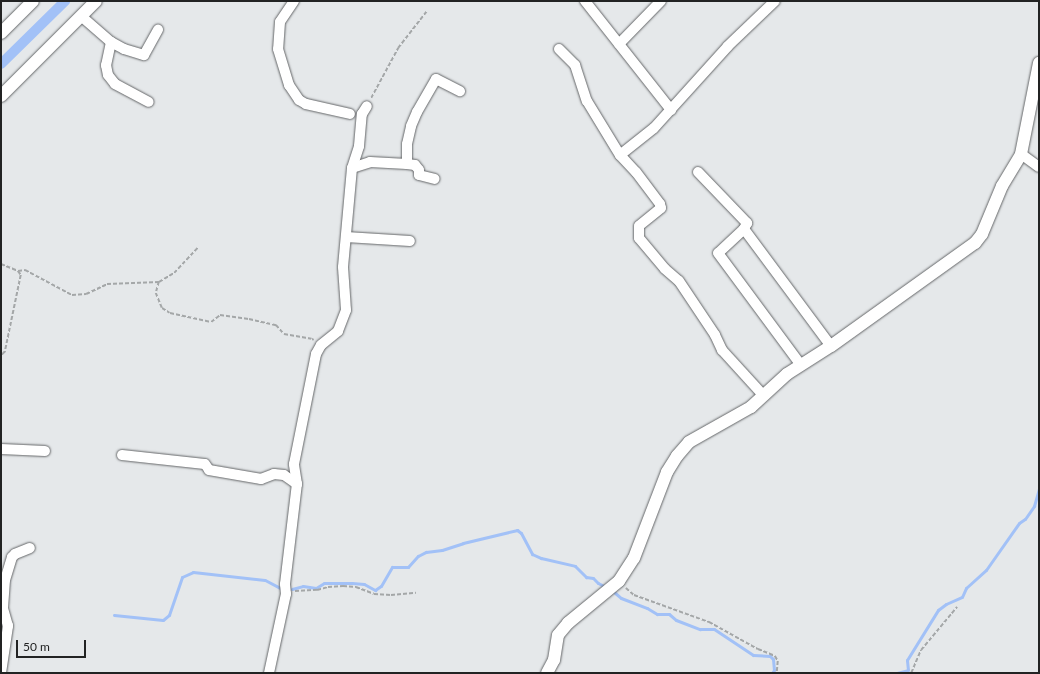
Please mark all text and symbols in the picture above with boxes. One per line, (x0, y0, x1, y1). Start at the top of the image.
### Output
scale bar (18, 632, 88, 658)
text: 50 m (23, 639, 50, 654)

